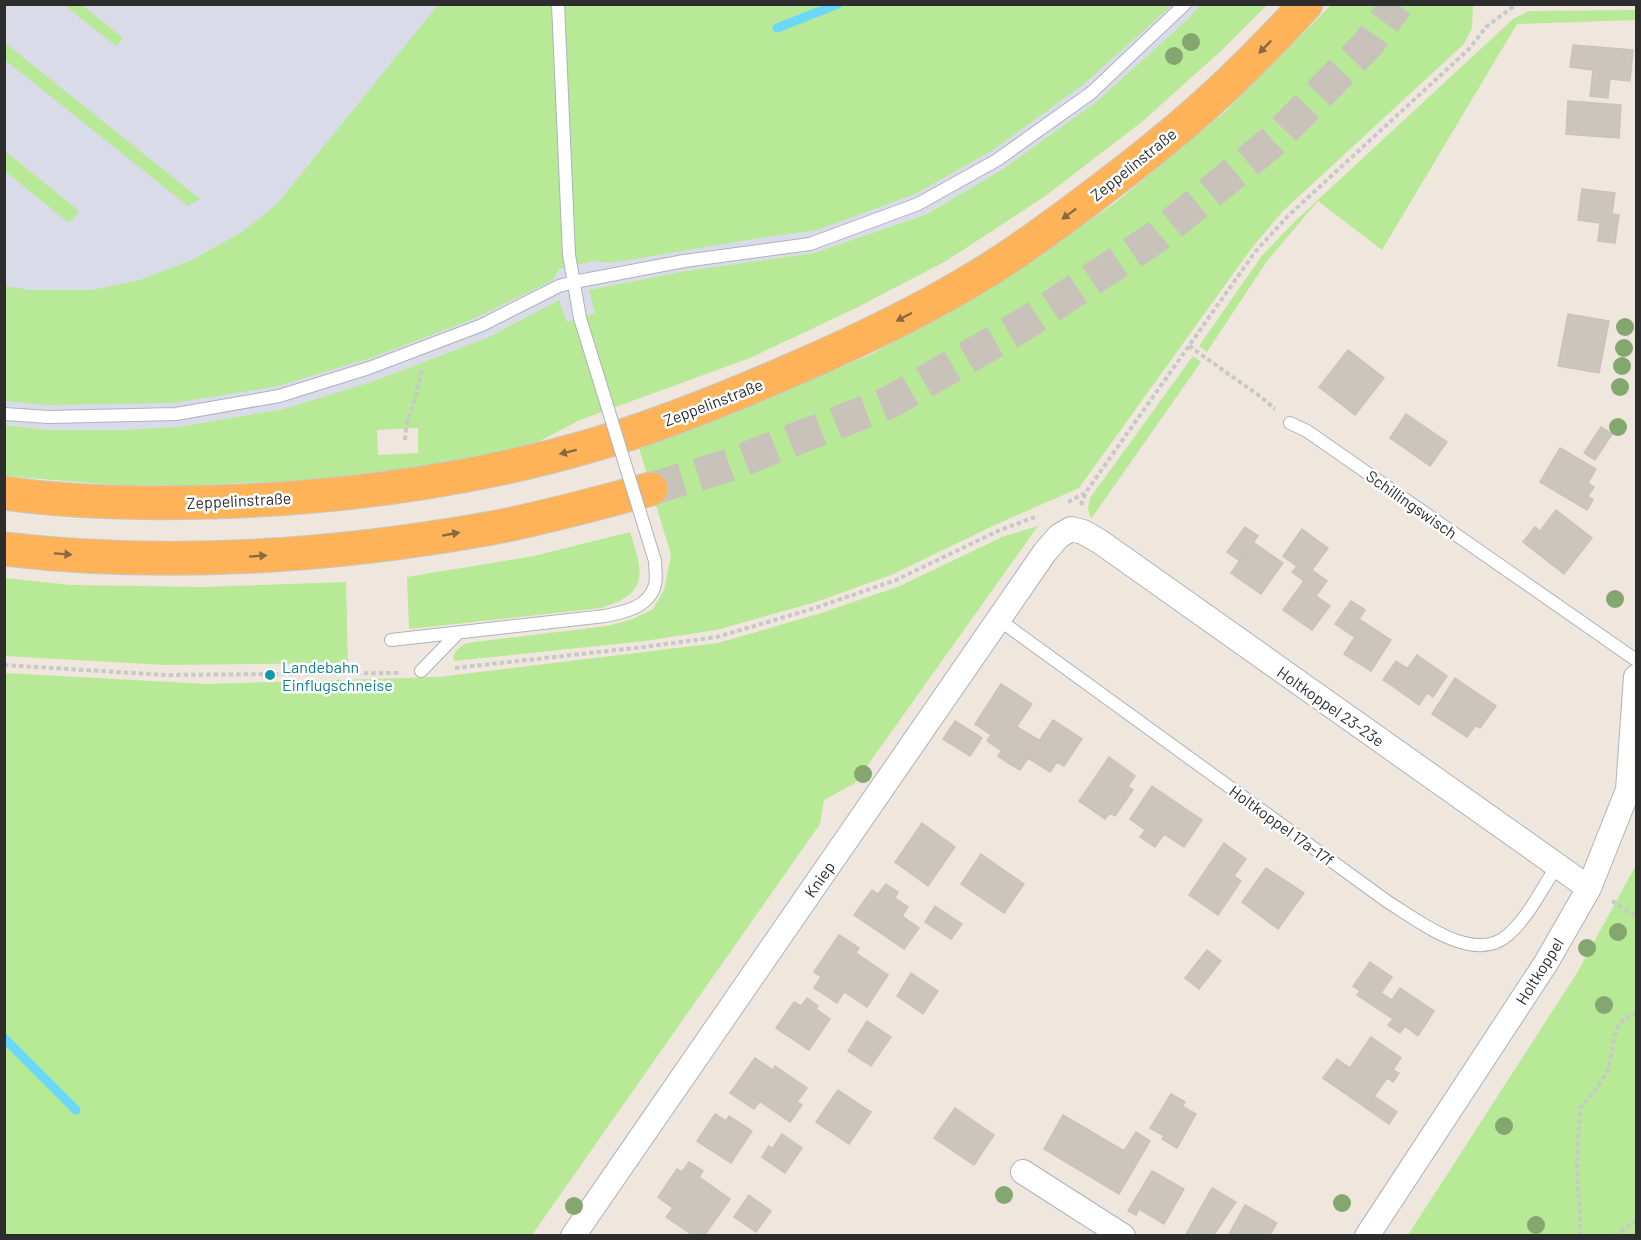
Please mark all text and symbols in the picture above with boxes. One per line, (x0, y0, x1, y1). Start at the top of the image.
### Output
one-way arrow (1259, 39, 1273, 53)
street label: Zeppelinstraße (1086, 124, 1180, 204)
one-way arrow (1062, 208, 1078, 220)
one-way arrow (896, 312, 913, 322)
street label: Zeppelinstraße (661, 374, 765, 430)
one-way arrow (559, 447, 577, 457)
street label: Schillingswisch (1363, 466, 1461, 542)
street label: Zeppelinstraße (186, 488, 292, 512)
one-way arrow (442, 530, 461, 539)
one-way arrow (53, 550, 72, 559)
one-way arrow (248, 552, 267, 561)
place label: Landebahn Einflugschneise (282, 657, 393, 694)
street label: Holtkoppel 23-23e (1274, 662, 1388, 750)
marker: Landebahn Einflugschneise (263, 668, 277, 682)
street label: Holtkoppel 17a-17f (1226, 781, 1338, 869)
street label: Kniep (800, 857, 838, 901)
street label: Holtkoppel (1511, 934, 1567, 1008)

